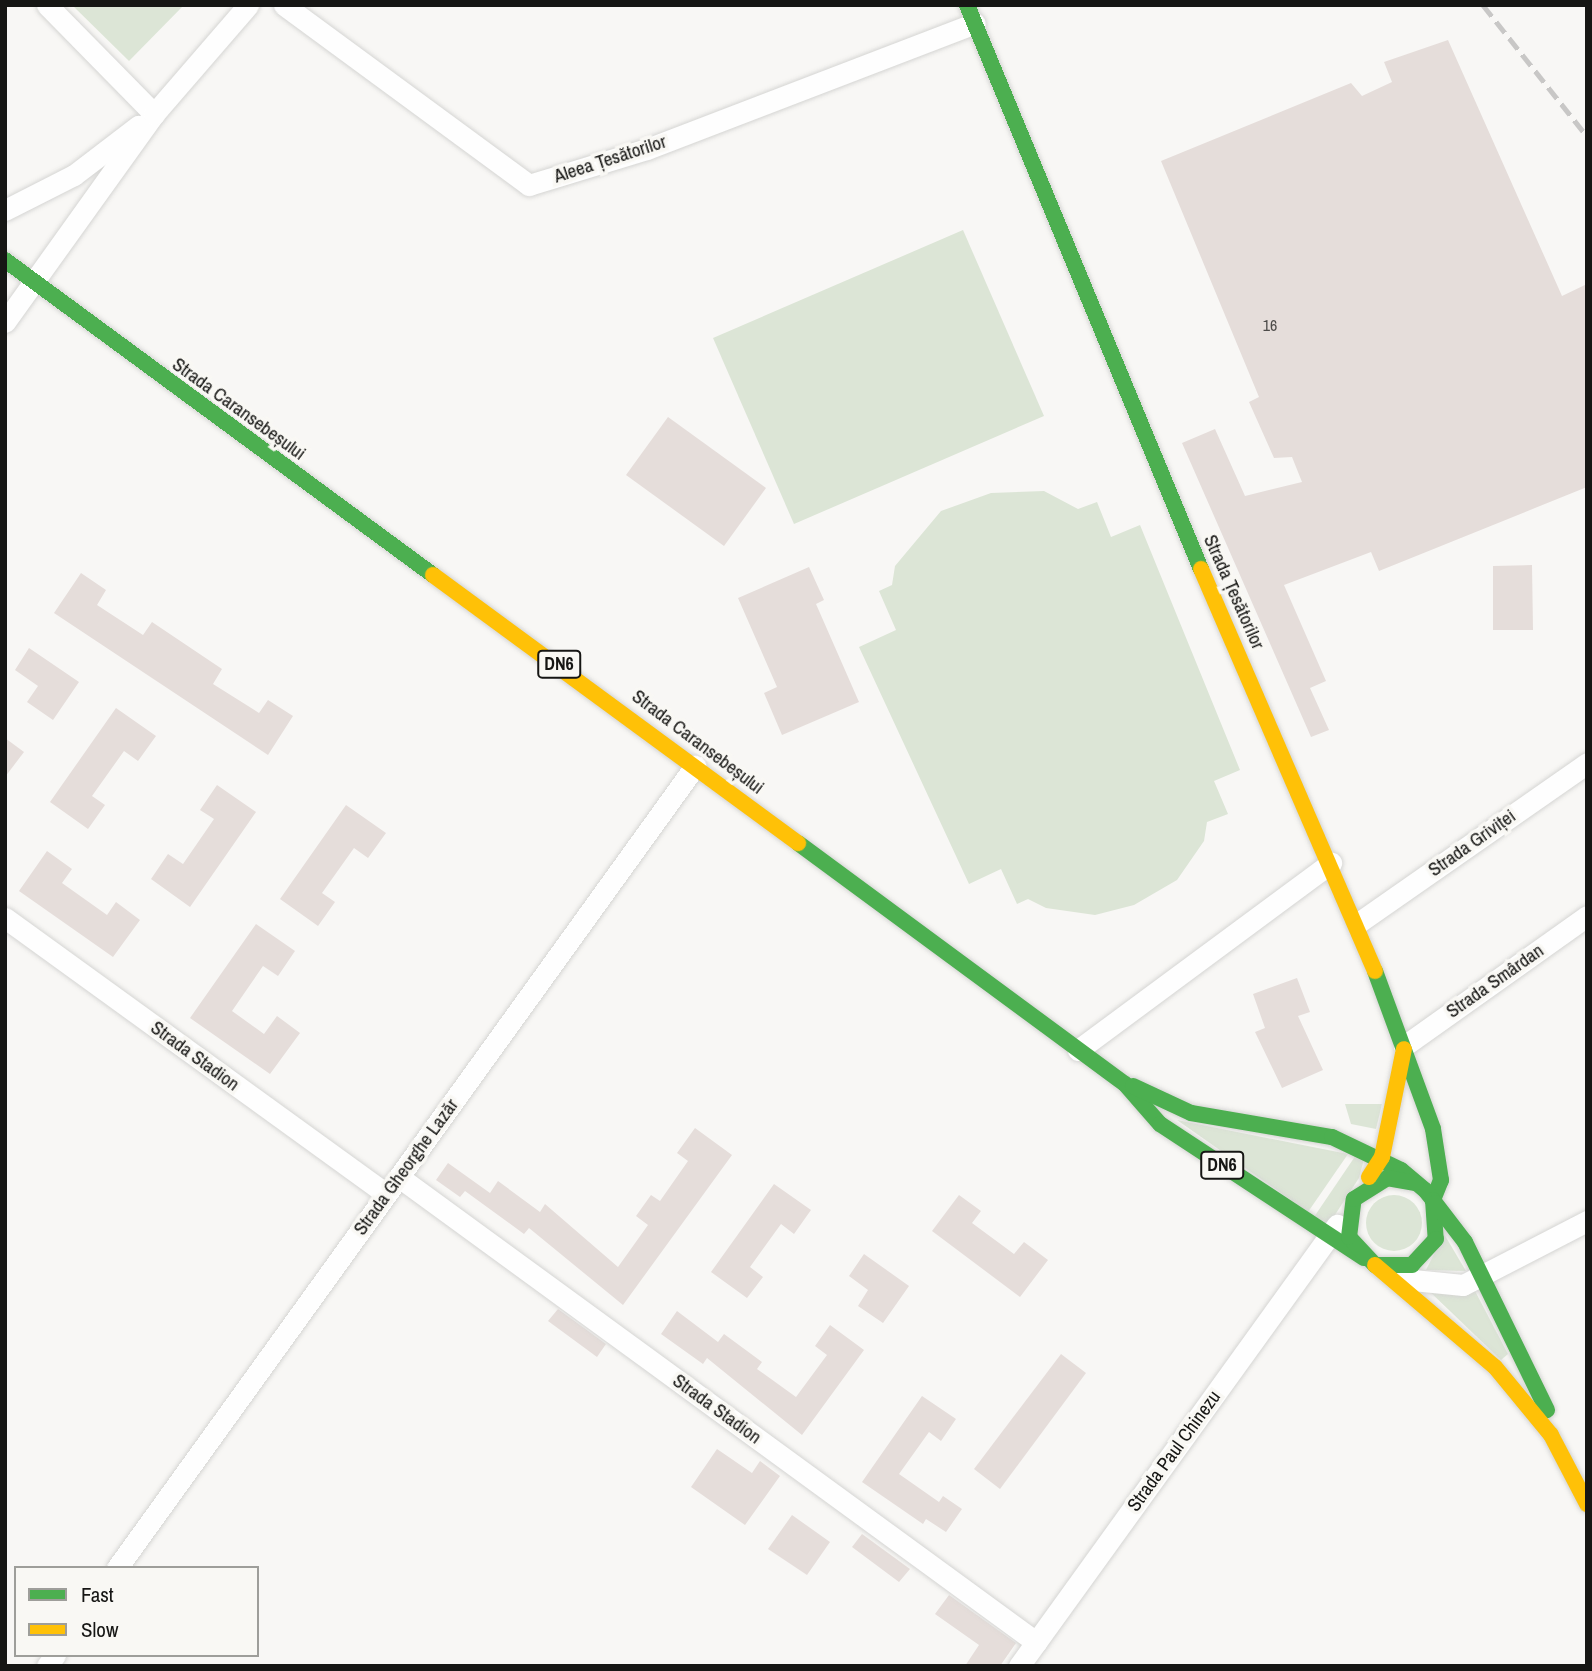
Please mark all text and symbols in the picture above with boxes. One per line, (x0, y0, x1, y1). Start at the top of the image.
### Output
street label: Aleea Țesătorilor (551, 130, 669, 188)
house number: 16 (1263, 315, 1277, 335)
street label: Strada Caransebeșului (168, 353, 310, 465)
street label: Strada Țesătorilor (1199, 531, 1269, 653)
road number: DN6 (536, 650, 582, 678)
street label: Strada Caransebeșului (628, 685, 768, 799)
street label: Strada Griviței (1424, 805, 1520, 881)
street label: Strada Smârdan (1442, 939, 1548, 1023)
street label: Strada Stadion (146, 1016, 244, 1096)
street label: Strada Gheorghe Lazăr (349, 1094, 463, 1240)
road number: DN6 (1199, 1150, 1245, 1180)
street label: Strada Stadion (668, 1369, 766, 1449)
street label: Strada Paul Chinezu (1123, 1386, 1225, 1516)
legend (14, 1566, 259, 1657)
text: Fast (81, 1580, 114, 1609)
text: Slow (81, 1615, 118, 1644)

